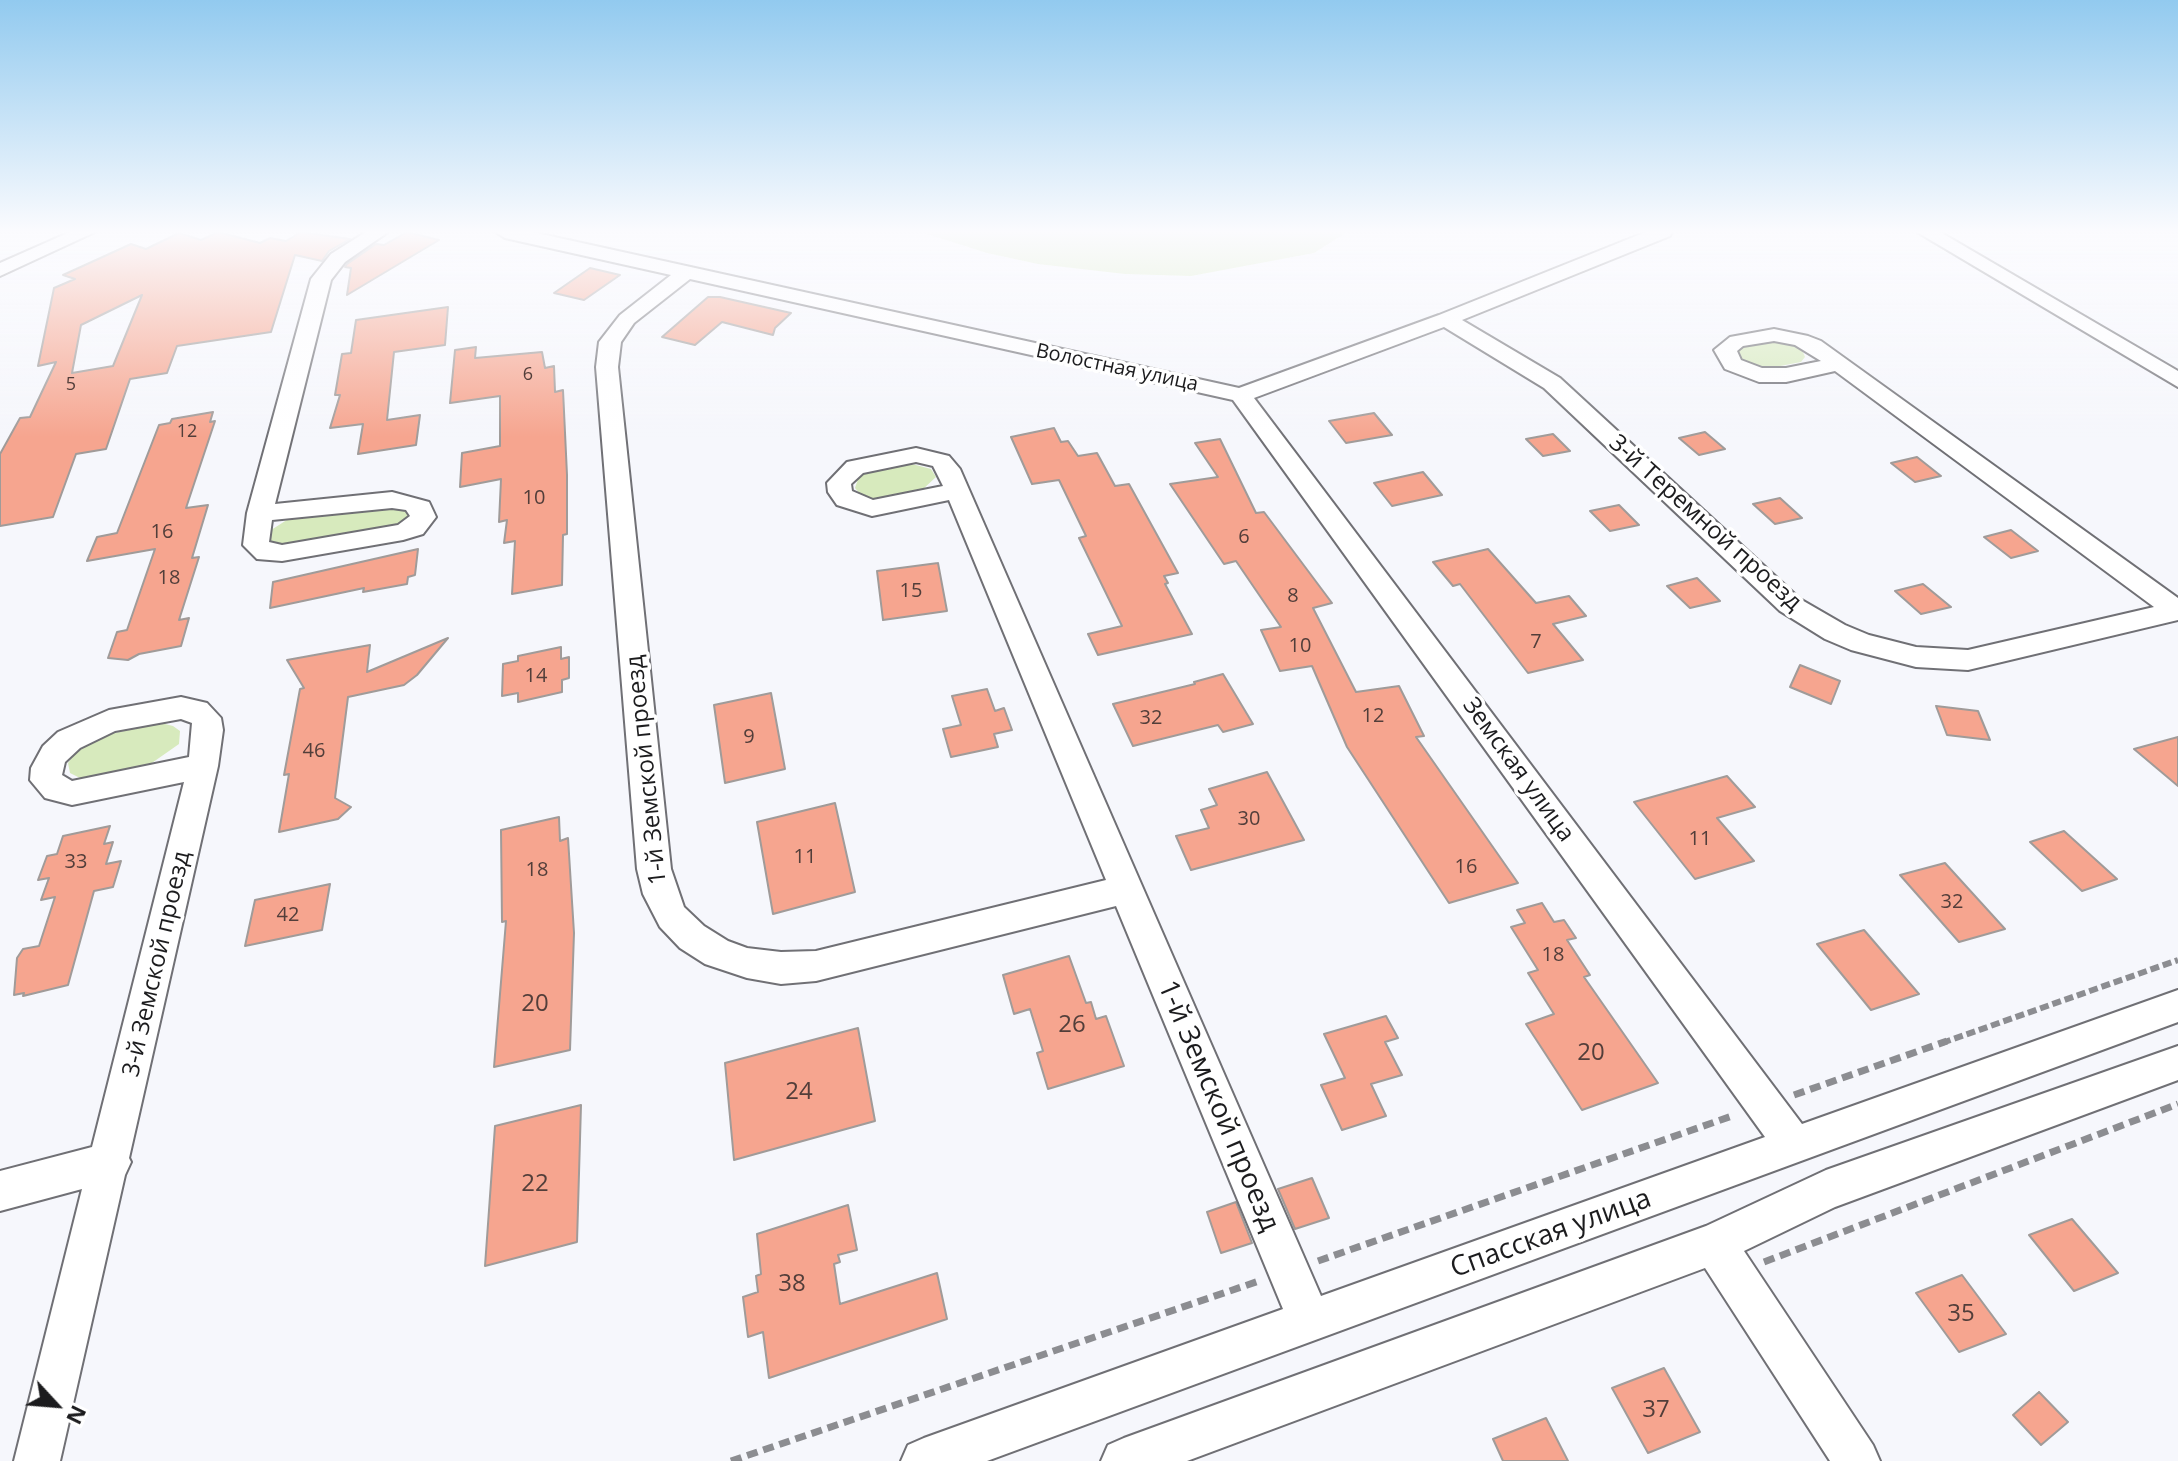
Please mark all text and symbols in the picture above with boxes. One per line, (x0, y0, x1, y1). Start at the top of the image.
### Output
street label: Волостная улица (1034, 339, 1200, 397)
house number: 6 (523, 364, 533, 386)
house number: 5 (66, 374, 76, 396)
house number: 12 (177, 421, 197, 443)
street label: 3-й Теремной проезд (1603, 429, 1807, 617)
house number: 10 (523, 486, 545, 510)
house number: 16 (151, 520, 173, 544)
house number: 6 (1238, 525, 1250, 549)
house number: 18 (158, 566, 180, 590)
house number: 15 (900, 579, 922, 603)
house number: 8 (1287, 584, 1299, 608)
house number: 7 (1530, 630, 1542, 654)
house number: 10 (1289, 634, 1311, 658)
street label: 1-й Земской проезд (621, 654, 673, 886)
house number: 14 (525, 664, 547, 688)
street label: Земская улица (1456, 692, 1580, 848)
house number: 12 (1362, 704, 1384, 728)
house number: 32 (1140, 706, 1162, 730)
house number: 9 (743, 725, 755, 749)
house number: 46 (303, 739, 325, 763)
house number: 30 (1238, 807, 1260, 831)
house number: 11 (1689, 827, 1711, 851)
house number: 11 (794, 845, 816, 869)
street label: 3-й Земской проезд (117, 848, 197, 1080)
house number: 33 (65, 850, 87, 874)
house number: 16 (1455, 855, 1477, 879)
house number: 18 (526, 858, 548, 882)
house number: 32 (1941, 890, 1963, 914)
house number: 42 (277, 903, 299, 927)
house number: 18 (1542, 943, 1564, 967)
street label: 1-й Земской проезд (1150, 976, 1286, 1236)
house number: 20 (521, 990, 549, 1018)
house number: 26 (1058, 1011, 1086, 1039)
house number: 20 (1577, 1039, 1605, 1067)
house number: 24 (785, 1078, 813, 1106)
house number: 22 (521, 1170, 549, 1198)
street label: Спасская улица (1446, 1182, 1656, 1286)
house number: 38 (778, 1270, 806, 1298)
house number: 35 (1947, 1300, 1975, 1328)
north arrow (16, 1365, 96, 1445)
house number: 37 (1642, 1396, 1670, 1424)
text: N (60, 1401, 95, 1430)

